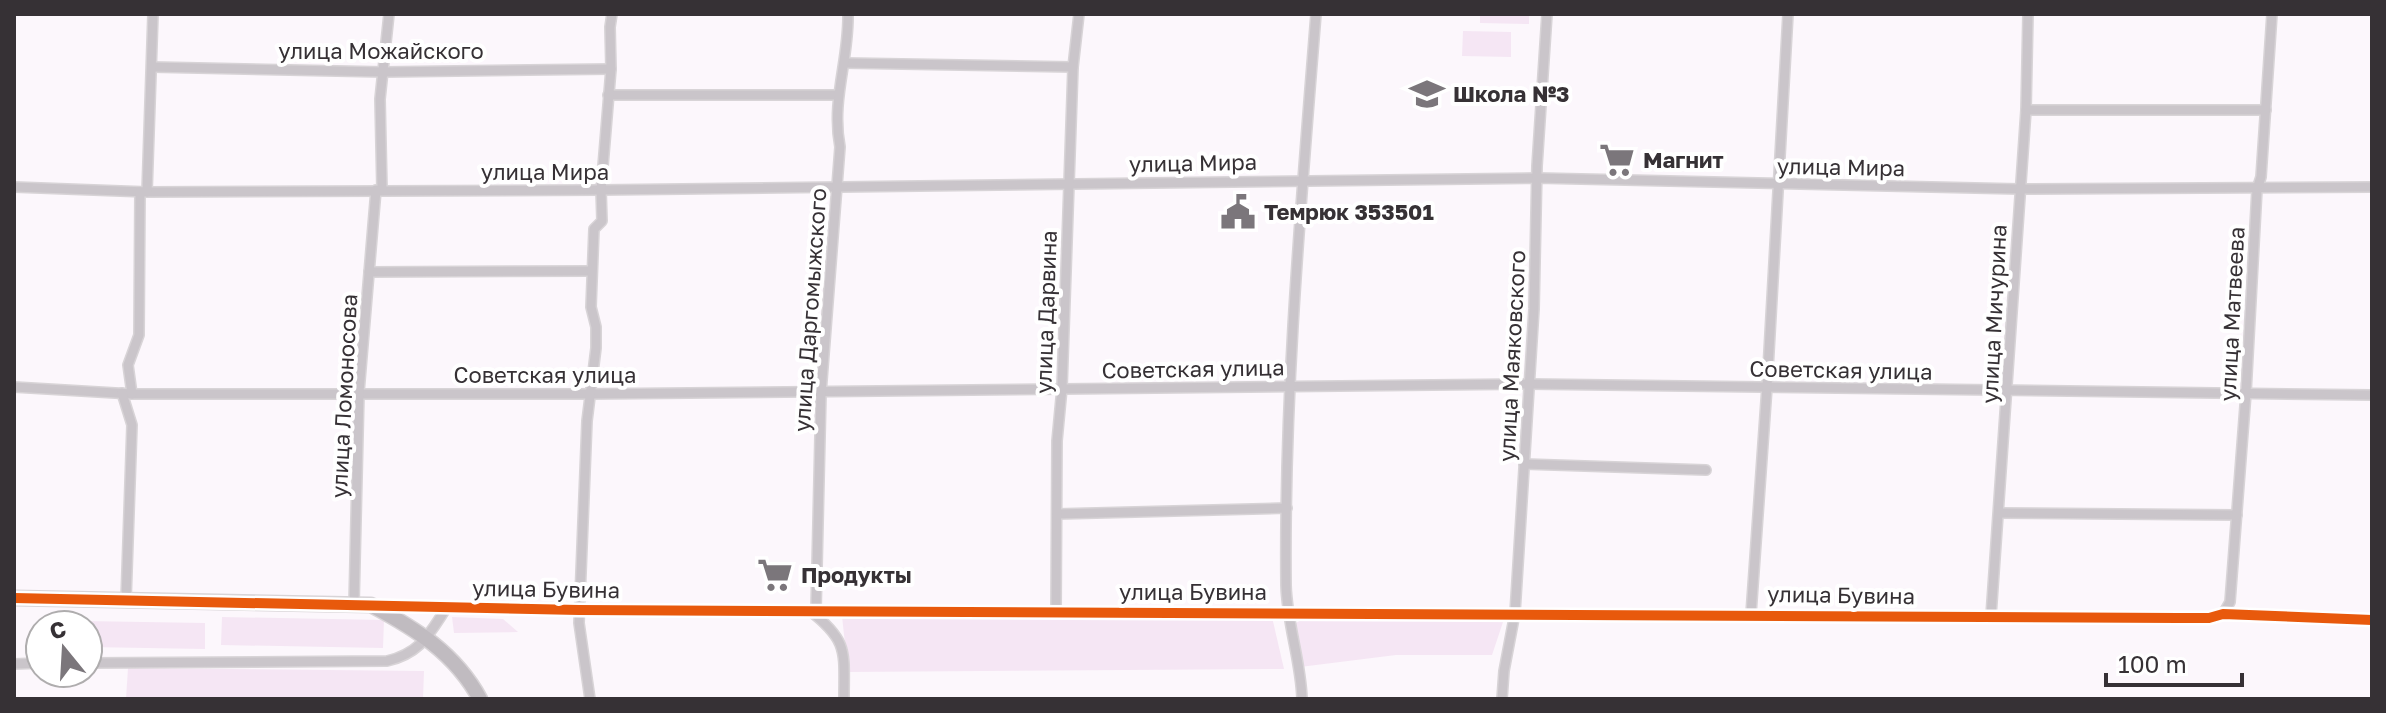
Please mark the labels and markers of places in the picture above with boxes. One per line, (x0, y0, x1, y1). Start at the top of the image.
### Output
school or university icon: Школа №3 (1408, 75, 1446, 113)
place label: Школа №3 (1453, 80, 1570, 107)
supermarket icon: Магнит (1598, 141, 1636, 179)
place label: Магнит (1643, 146, 1724, 173)
public building icon: Темрюк 353501 (1219, 193, 1257, 231)
place label: Темрюк 353501 (1264, 198, 1434, 225)
supermarket icon: Продукты (756, 556, 794, 594)
place label: Продукты (801, 561, 912, 588)

